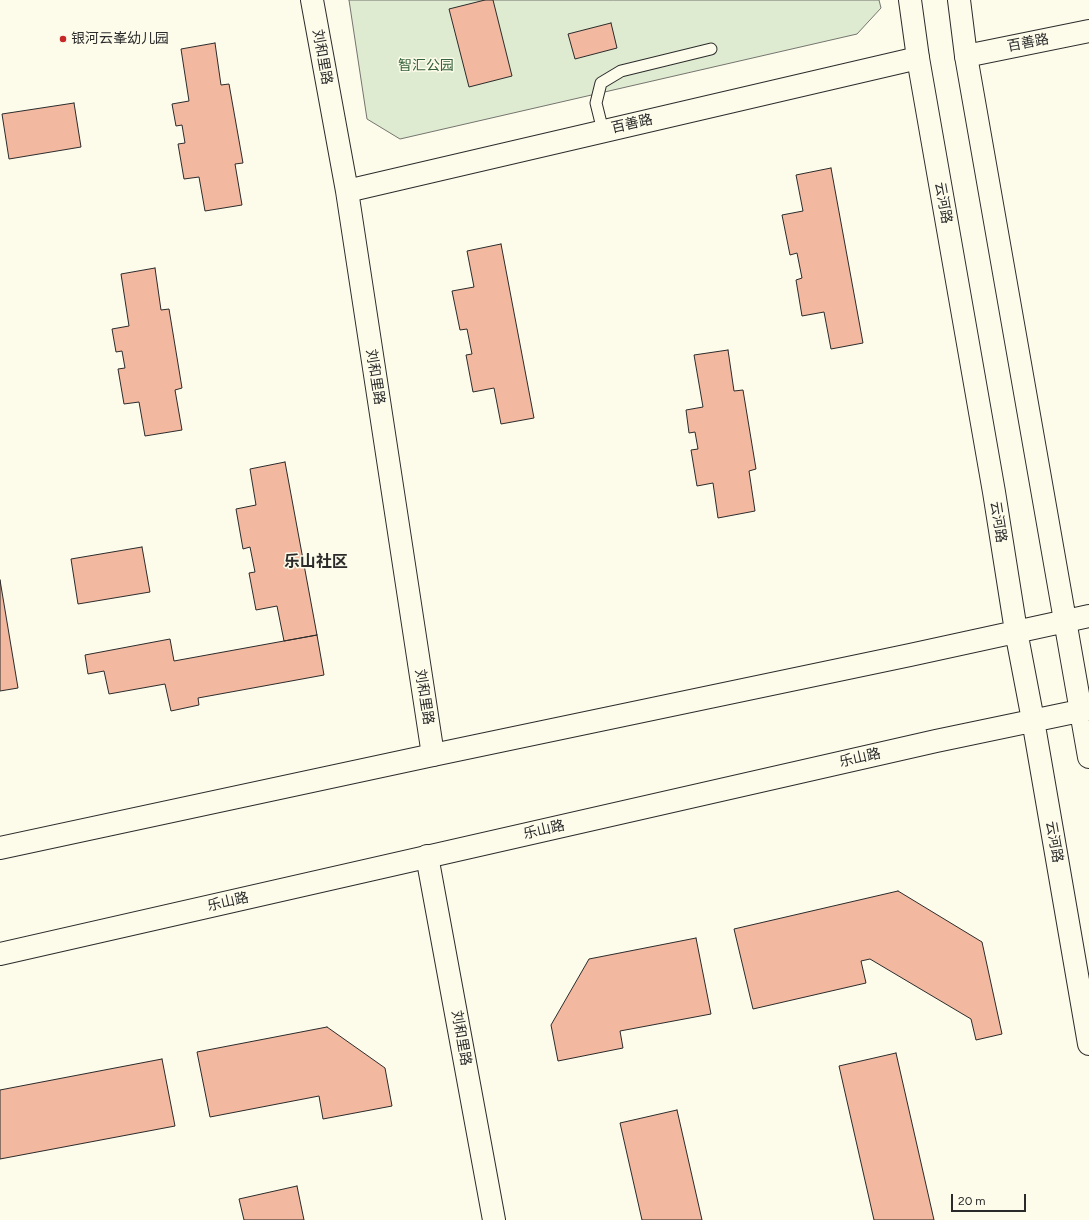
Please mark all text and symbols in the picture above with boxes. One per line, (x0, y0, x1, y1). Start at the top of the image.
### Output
street label: 刘和里路 (309, 28, 335, 86)
place label: 银河云峯幼儿园 (71, 31, 169, 47)
street label: 百善路 (1006, 31, 1050, 55)
marker: 银河云峯幼儿园 (58, 34, 68, 44)
park label: 智汇公园 (398, 58, 454, 74)
street label: 百善路 (610, 111, 654, 137)
street label: 云河路 (931, 181, 955, 225)
street label: 刘和里路 (362, 348, 388, 406)
street label: 云河路 (986, 500, 1010, 544)
district label: 乐山社区 (284, 552, 348, 572)
street label: 刘和里路 (411, 668, 437, 726)
street label: 乐山路 (838, 745, 882, 771)
street label: 乐山路 (522, 817, 566, 843)
street label: 云河路 (1042, 820, 1066, 864)
street label: 乐山路 (206, 889, 250, 915)
street label: 刘和里路 (448, 1009, 474, 1067)
scale bar (953, 1186, 1028, 1212)
text: 20 m (958, 1194, 986, 1208)

